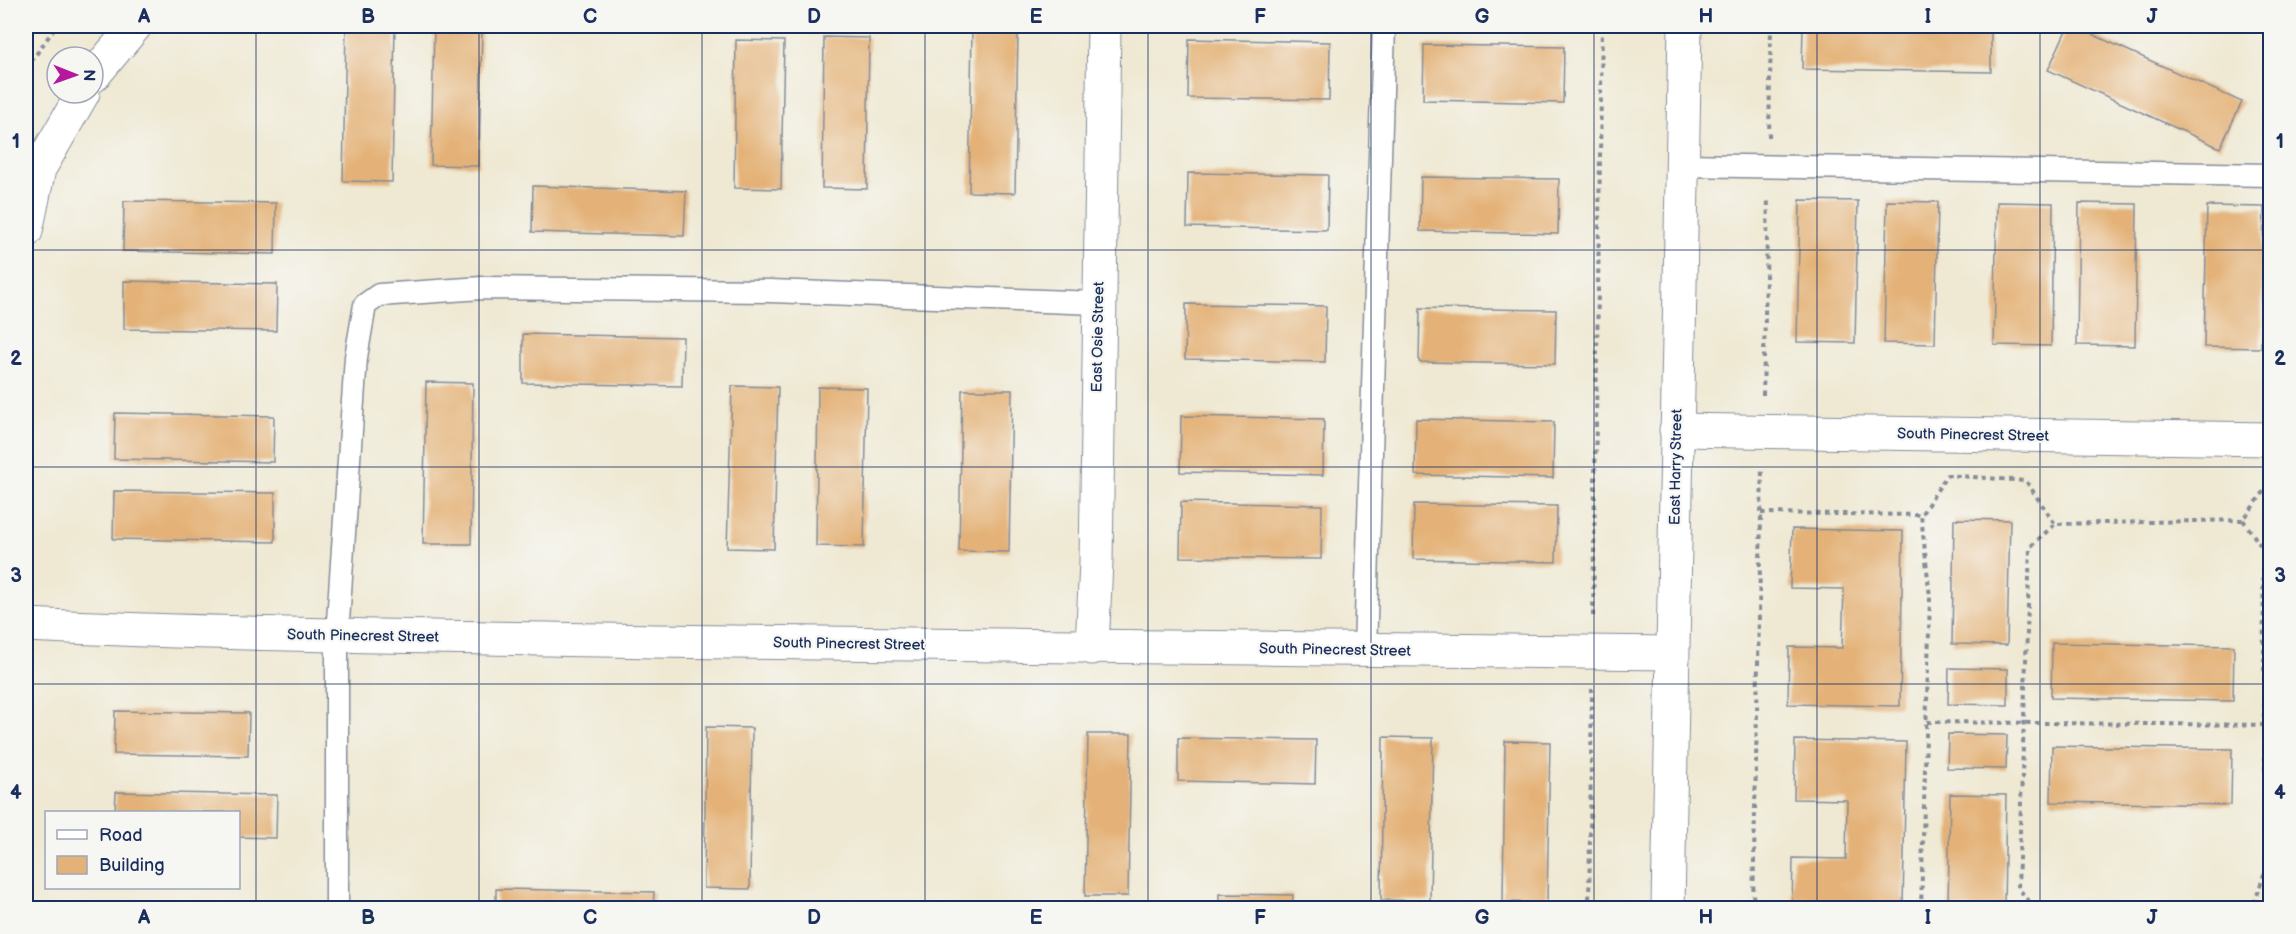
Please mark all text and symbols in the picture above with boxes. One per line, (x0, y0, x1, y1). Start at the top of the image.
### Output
text: A (137, 5, 151, 29)
text: B (361, 5, 375, 29)
text: C (583, 5, 597, 29)
text: D (807, 5, 821, 29)
text: E (1030, 5, 1043, 29)
text: F (1254, 5, 1266, 29)
text: G (1475, 5, 1490, 29)
text: H (1699, 5, 1713, 29)
text: I (1925, 5, 1931, 29)
text: J (2147, 5, 2159, 29)
north arrow (45, 45, 105, 105)
text: N (79, 69, 98, 81)
text: 1 (12, 130, 20, 154)
text: 1 (2276, 130, 2284, 154)
street label: East Osie Street (1088, 281, 1108, 392)
text: 2 (10, 347, 22, 371)
text: 2 (2274, 347, 2286, 371)
street label: East Harry Street (1665, 408, 1687, 525)
street label: South Pinecrest Street (1897, 424, 2050, 446)
text: 3 (10, 564, 22, 588)
text: 3 (2274, 564, 2286, 588)
street label: South Pinecrest Street (287, 625, 440, 647)
street label: South Pinecrest Street (773, 633, 926, 655)
street label: South Pinecrest Street (1259, 639, 1412, 661)
text: 4 (10, 781, 22, 805)
text: 4 (2274, 781, 2286, 805)
legend (45, 811, 240, 889)
text: Road (99, 825, 143, 846)
text: Building (99, 855, 165, 876)
text: A (137, 906, 151, 930)
text: B (361, 906, 375, 930)
text: C (583, 906, 597, 930)
text: D (807, 906, 821, 930)
text: E (1030, 906, 1043, 930)
text: F (1254, 906, 1266, 930)
text: G (1475, 906, 1490, 930)
text: H (1699, 906, 1713, 930)
text: I (1925, 906, 1931, 930)
text: J (2147, 906, 2159, 930)

